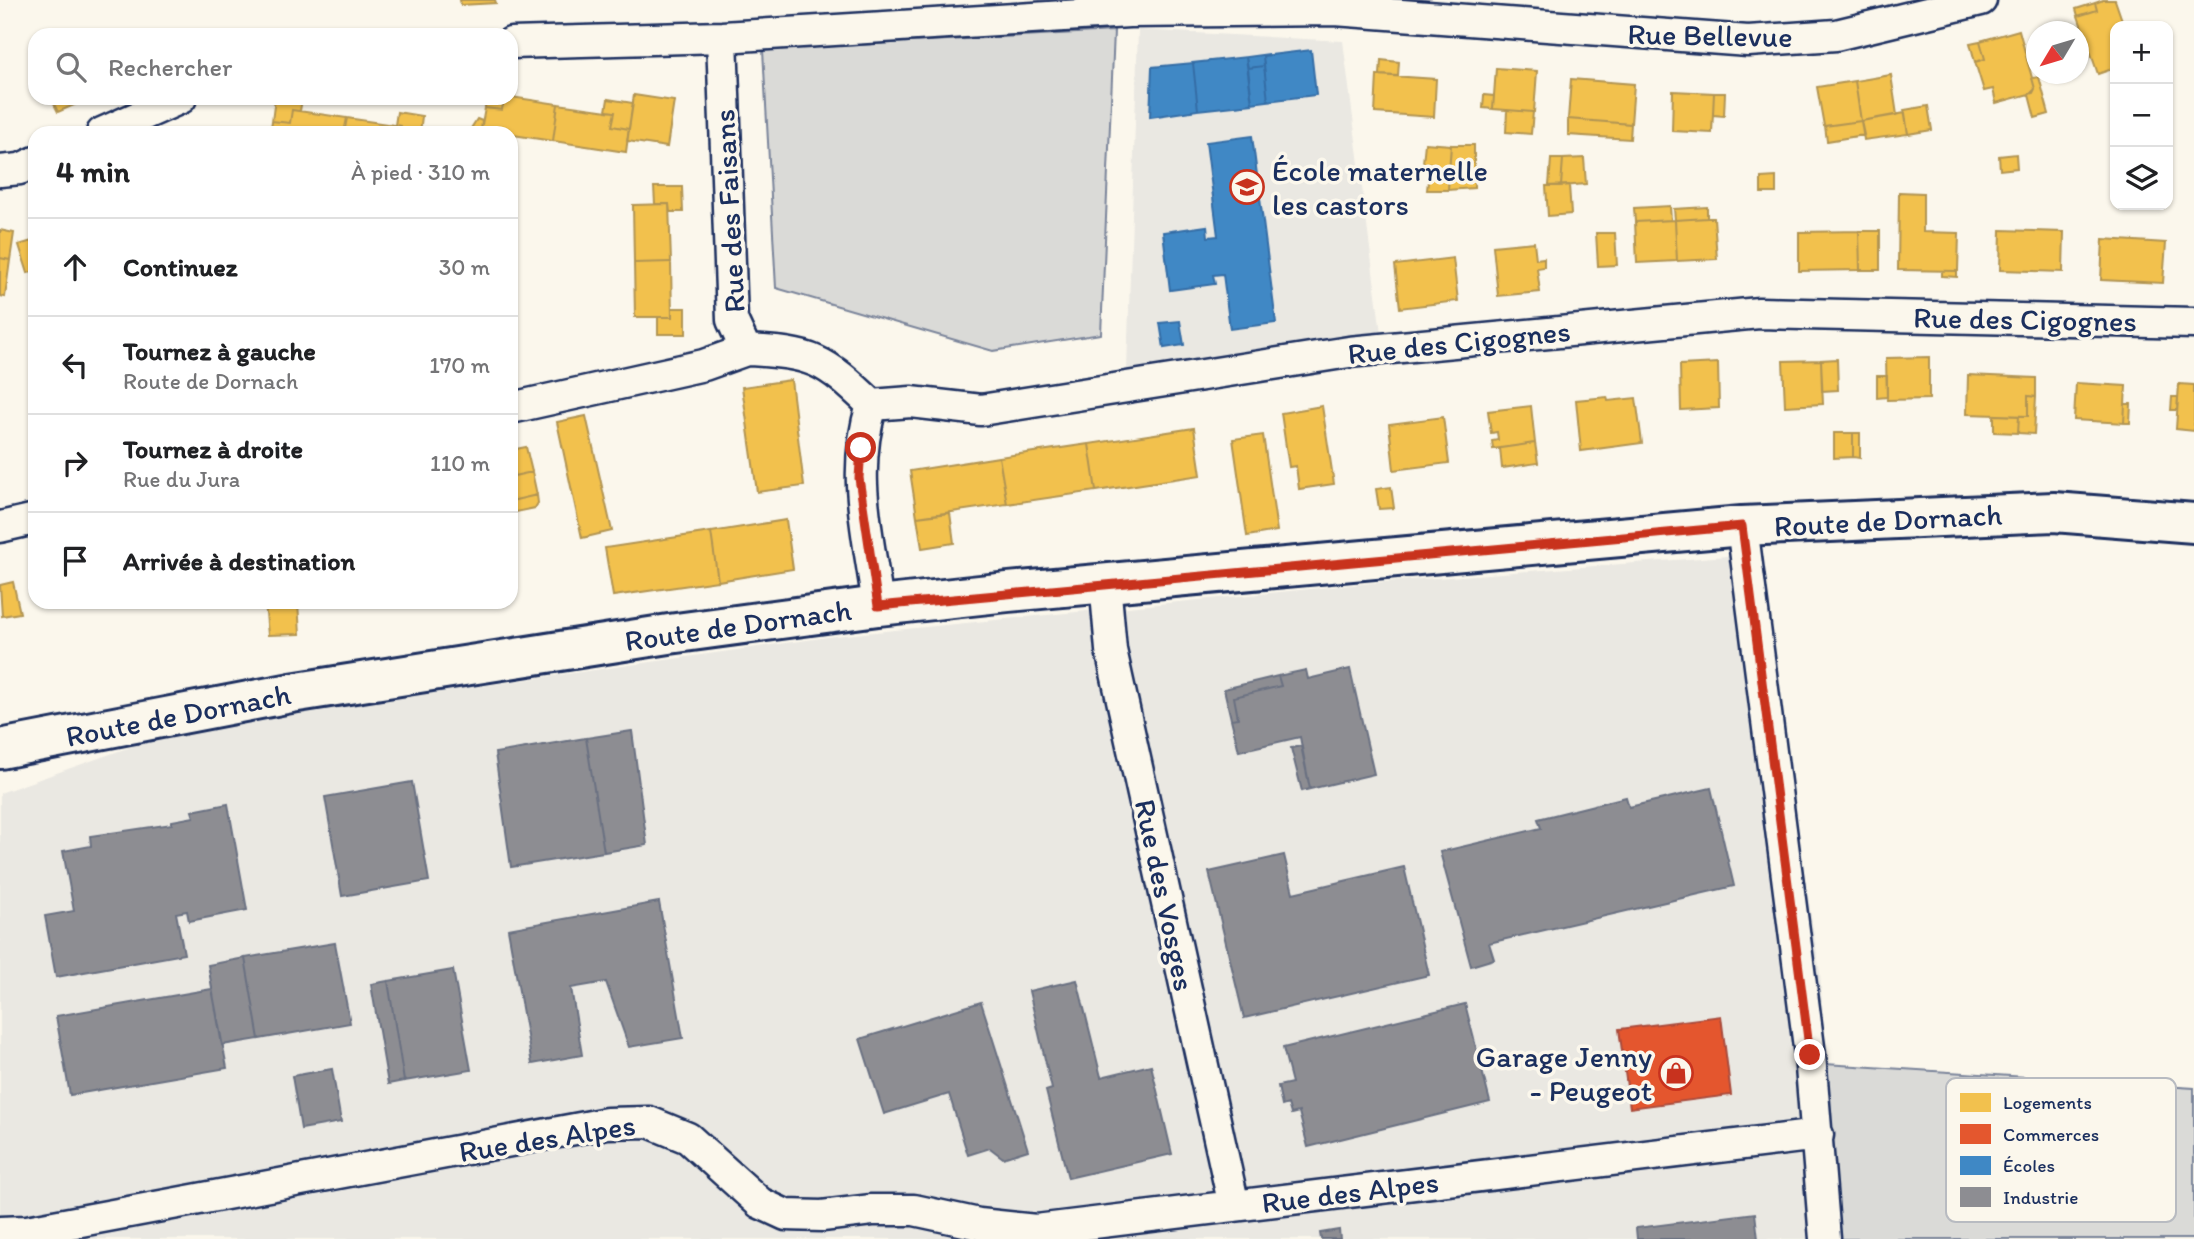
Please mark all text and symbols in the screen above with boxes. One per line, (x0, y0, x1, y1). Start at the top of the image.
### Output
street label: Rue Bellevue (1627, 15, 1793, 55)
north arrow (2026, 21, 2089, 84)
map controls (2110, 21, 2173, 210)
button: + (2110, 21, 2173, 84)
search box (28, 28, 518, 105)
icon: search (52, 48, 90, 86)
text: Rechercher (108, 51, 232, 83)
button: − (2110, 84, 2173, 147)
street label: Rue des Faisans (705, 108, 753, 314)
button: layers (2110, 147, 2173, 210)
place label: École maternelle les castors (1272, 152, 1488, 223)
text: 4 min (56, 153, 130, 190)
text: À pied · 310 m (351, 158, 490, 186)
school or university icon: École maternelle les castors (1228, 168, 1266, 206)
icon: ahead (56, 248, 94, 286)
text: Continuez (123, 251, 238, 283)
text: 30 m (439, 253, 490, 281)
street label: Rue des Cigognes (1913, 299, 2137, 339)
street label: Rue des Cigognes (1346, 312, 1572, 372)
text: Tournez à gauche (123, 335, 316, 367)
icon: left (56, 346, 94, 384)
text: 170 m (429, 351, 490, 379)
text: Route de Dornach (123, 367, 298, 395)
route start (845, 432, 876, 463)
text: Tournez à droite (123, 433, 303, 465)
icon: right (56, 444, 94, 482)
text: 110 m (430, 449, 490, 477)
text: Rue du Jura (123, 465, 240, 493)
street label: Route de Dornach (1773, 496, 2003, 544)
icon: arrive (56, 542, 94, 580)
text: Arrivée à destination (123, 545, 355, 577)
street label: Route de Dornach (622, 591, 854, 659)
street label: Route de Dornach (62, 675, 294, 755)
street label: Rue des Vosges (1127, 796, 1203, 994)
place label: Garage Jenny - Peugeot (1476, 1038, 1652, 1109)
route end (1794, 1039, 1825, 1070)
shop icon: Garage Jenny - Peugeot (1657, 1054, 1695, 1092)
legend (1946, 1078, 2176, 1222)
text: Logements (2003, 1091, 2092, 1114)
street label: Rue des Alpes (456, 1106, 638, 1170)
text: Commerces (2003, 1123, 2099, 1146)
text: Écoles (2003, 1154, 2055, 1177)
street label: Rue des Alpes (1259, 1163, 1441, 1221)
text: Industrie (2003, 1186, 2078, 1209)

